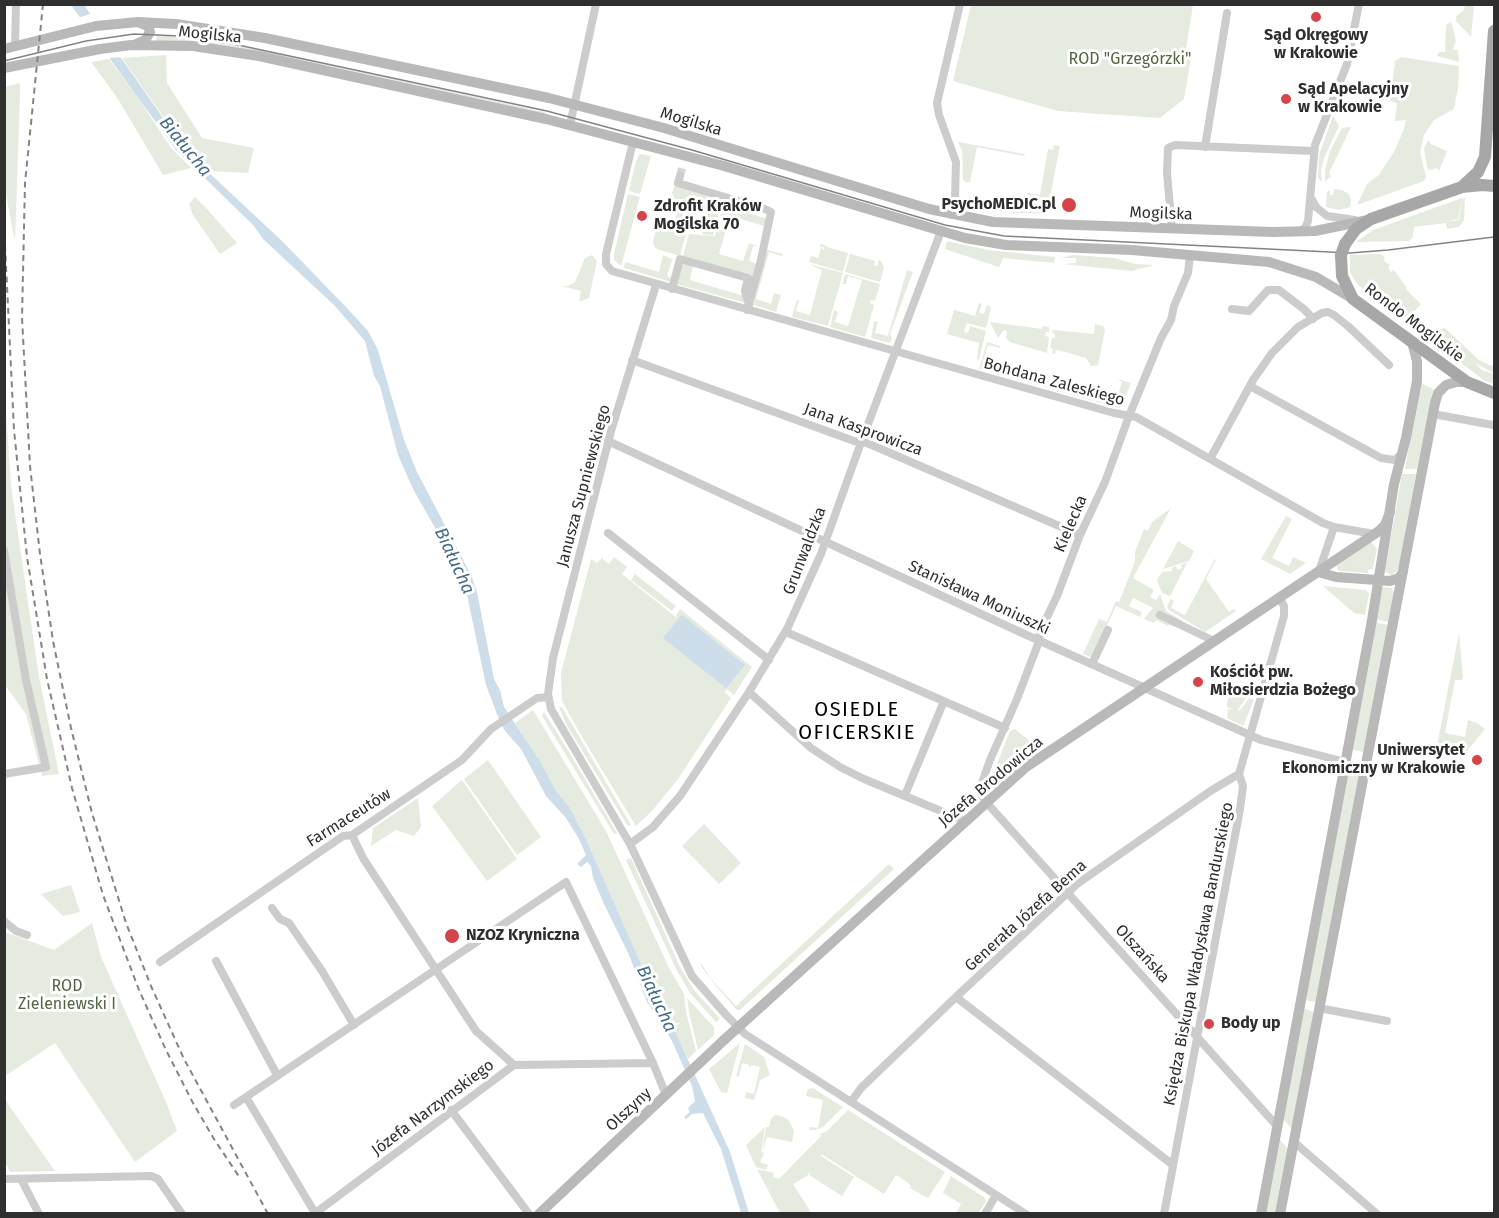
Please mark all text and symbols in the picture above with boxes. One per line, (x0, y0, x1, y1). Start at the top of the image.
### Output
marker: Sąd Okręgowy w Krakowie (1309, 10, 1323, 24)
street label: Mogilska (177, 22, 243, 48)
place label: Sąd Okręgowy w Krakowie (1264, 26, 1368, 64)
park label: ROD "Grzegórzki" (1069, 50, 1191, 70)
place label: Sąd Apelacyjny w Krakowie (1298, 80, 1408, 118)
marker: Sąd Apelacyjny w Krakowie (1279, 92, 1293, 106)
street label: Mogilska (658, 104, 724, 140)
water label: Białucha (154, 113, 216, 181)
place label: PsychoMEDIC.pl (942, 195, 1056, 215)
marker: PsychoMEDIC.pl (1060, 196, 1078, 214)
place label: Zdrofit Kraków Mogilska 70 (654, 197, 762, 235)
street label: Mogilska (1129, 203, 1193, 225)
marker: Zdrofit Kraków Mogilska 70 (635, 209, 649, 223)
street label: Rondo Mogilskie (1360, 279, 1468, 367)
street label: Bohdana Zaleskiego (981, 354, 1127, 410)
street label: Jana Kasprowicza (801, 400, 925, 460)
street label: Janusza Supniewskiego (553, 403, 615, 569)
street label: Kielecka (1050, 493, 1092, 555)
street label: Grunwaldzka (779, 504, 831, 598)
water label: Białucha (429, 524, 479, 598)
street label: Stanisława Moniuszki (905, 557, 1053, 639)
place label: Kościół pw. Miłosierdzia Bożego (1210, 663, 1356, 701)
marker: Kościół pw. Miłosierdzia Bożego (1191, 675, 1205, 689)
district label: OSIEDLE OFICERSKIE (798, 698, 916, 745)
street label: Józefa Brodowicza (935, 733, 1047, 831)
place label: Uniwersytet Ekonomiczny w Krakowie (1282, 741, 1465, 779)
marker: Uniwersytet Ekonomiczny w Krakowie (1470, 753, 1484, 767)
street label: Farmaceutów (303, 784, 395, 852)
street label: Księdza Biskupa Władysława Bandurskiego (1160, 801, 1238, 1107)
street label: Generała Józefa Bema (961, 856, 1091, 976)
street label: Olszańska (1111, 921, 1173, 987)
place label: NZOZ Kryniczna (466, 926, 580, 946)
marker: NZOZ Kryniczna (443, 927, 461, 945)
water label: Białucha (631, 962, 681, 1036)
park label: ROD Zieleniewski I (18, 977, 116, 1015)
place label: Body up (1221, 1014, 1281, 1034)
marker: Body up (1202, 1017, 1216, 1031)
street label: Józefa Narzymskiego (368, 1056, 498, 1160)
street label: Olszyny (602, 1084, 656, 1136)

